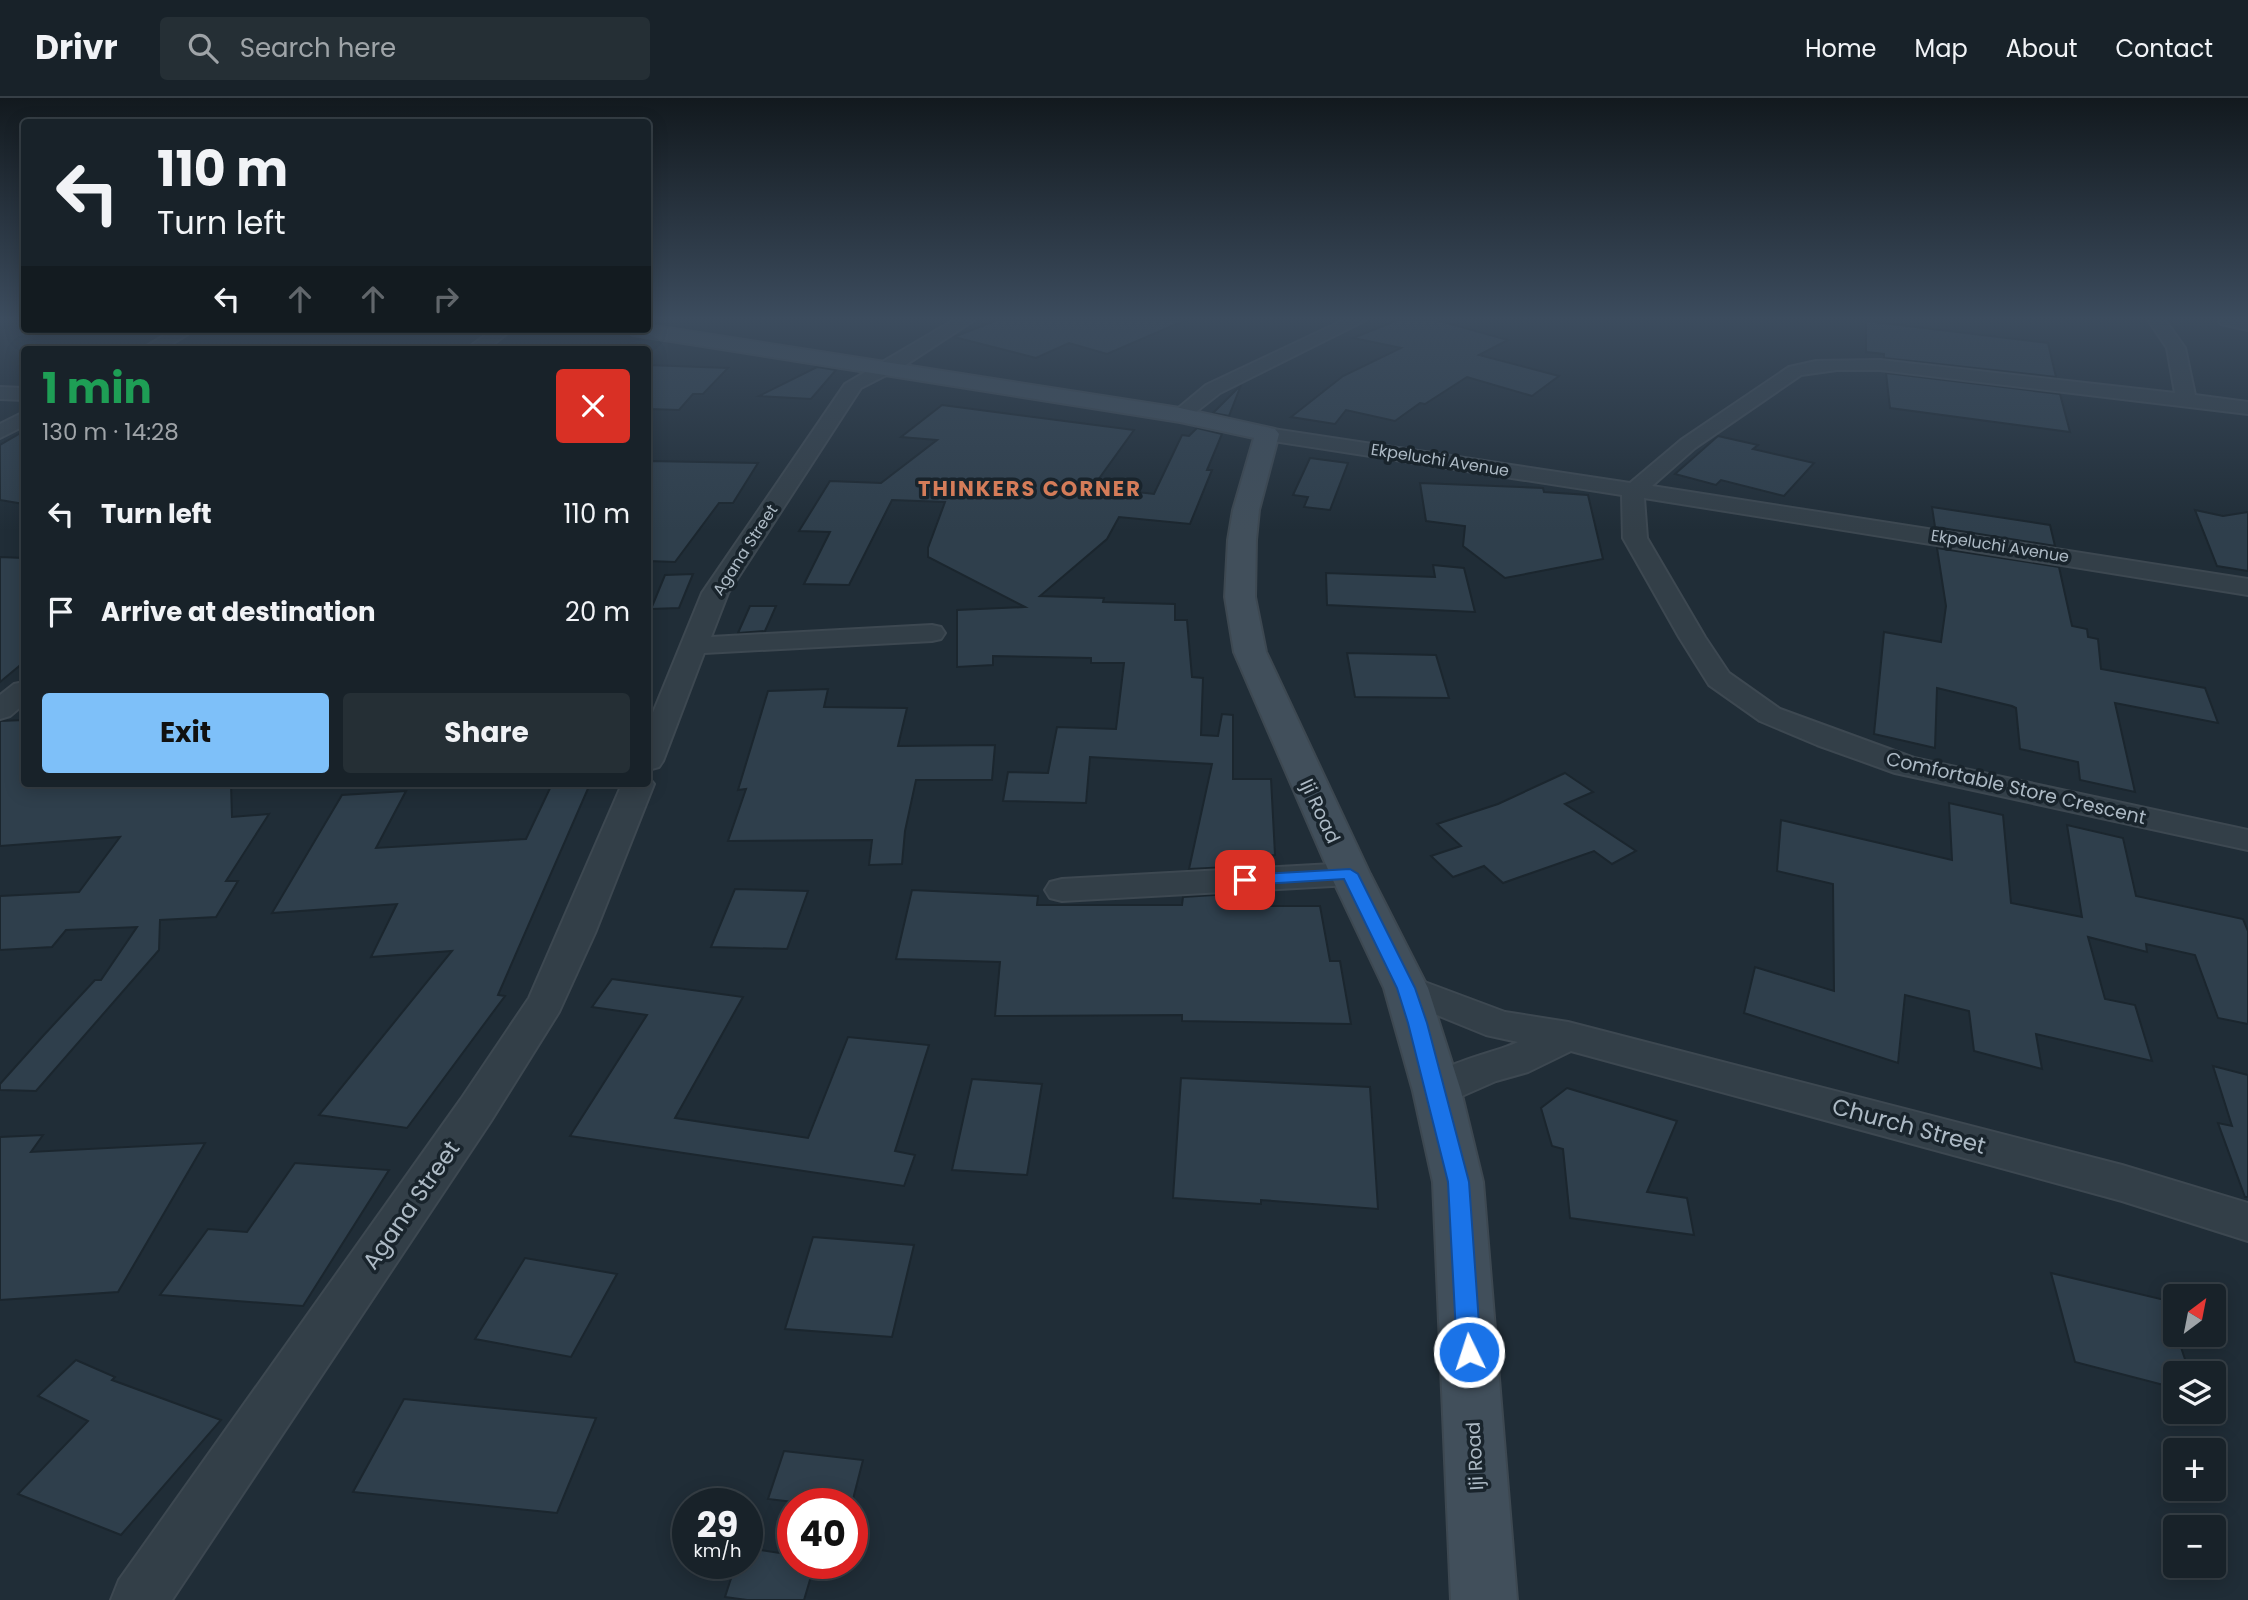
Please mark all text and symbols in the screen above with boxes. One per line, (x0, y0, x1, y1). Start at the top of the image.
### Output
search box (160, 17, 650, 80)
text: Drivr (35, 24, 118, 71)
icon: search (184, 29, 222, 67)
text: Search here (240, 30, 396, 66)
text: Home (1805, 32, 1877, 65)
text: Map (1915, 32, 1968, 65)
text: About (2006, 32, 2077, 65)
text: Contact (2115, 32, 2213, 65)
text: 110 m (157, 135, 288, 203)
icon: left (42, 147, 133, 238)
text: Turn left (157, 200, 286, 245)
icon: left (208, 280, 246, 318)
icon: ahead (281, 280, 319, 318)
icon: ahead (354, 280, 392, 318)
icon: right (427, 280, 465, 318)
text: 1 min (42, 359, 152, 418)
button: close (556, 369, 630, 443)
text: 130 m · 14:28 (42, 416, 179, 448)
street label: Ekpeluchi Avenue (1369, 438, 1511, 482)
district label: THINKERS CORNER (918, 474, 1142, 503)
icon: left (42, 495, 80, 533)
text: Turn left (101, 496, 212, 532)
text: 110 m (563, 496, 630, 532)
street label: Agana Street (707, 500, 783, 600)
street label: Ekpeluchi Avenue (1929, 524, 2071, 568)
icon: arrive (42, 593, 80, 631)
text: Arrive at destination (101, 594, 376, 630)
text: 20 m (565, 594, 630, 630)
button: Exit (42, 693, 329, 773)
button: Share (343, 693, 630, 773)
street label: Comfortable Store Crescent (1883, 745, 2149, 831)
street label: Iji Road (1293, 774, 1347, 848)
pin (1215, 850, 1275, 910)
icon: arrive (1226, 861, 1264, 899)
street label: Church Street (1829, 1090, 1989, 1162)
street label: Agana Street (355, 1134, 467, 1276)
north arrow (2163, 1284, 2226, 1348)
map controls (2163, 1284, 2226, 1578)
position arrow (1432, 1315, 1506, 1389)
button: layers (2163, 1361, 2226, 1424)
street label: Iji Road (1460, 1421, 1490, 1491)
button: + (2163, 1438, 2226, 1501)
speed limit sign: 40 (777, 1488, 868, 1579)
text: 29 (697, 1500, 738, 1549)
button: − (2163, 1515, 2226, 1578)
text: km/h (694, 1538, 741, 1563)

